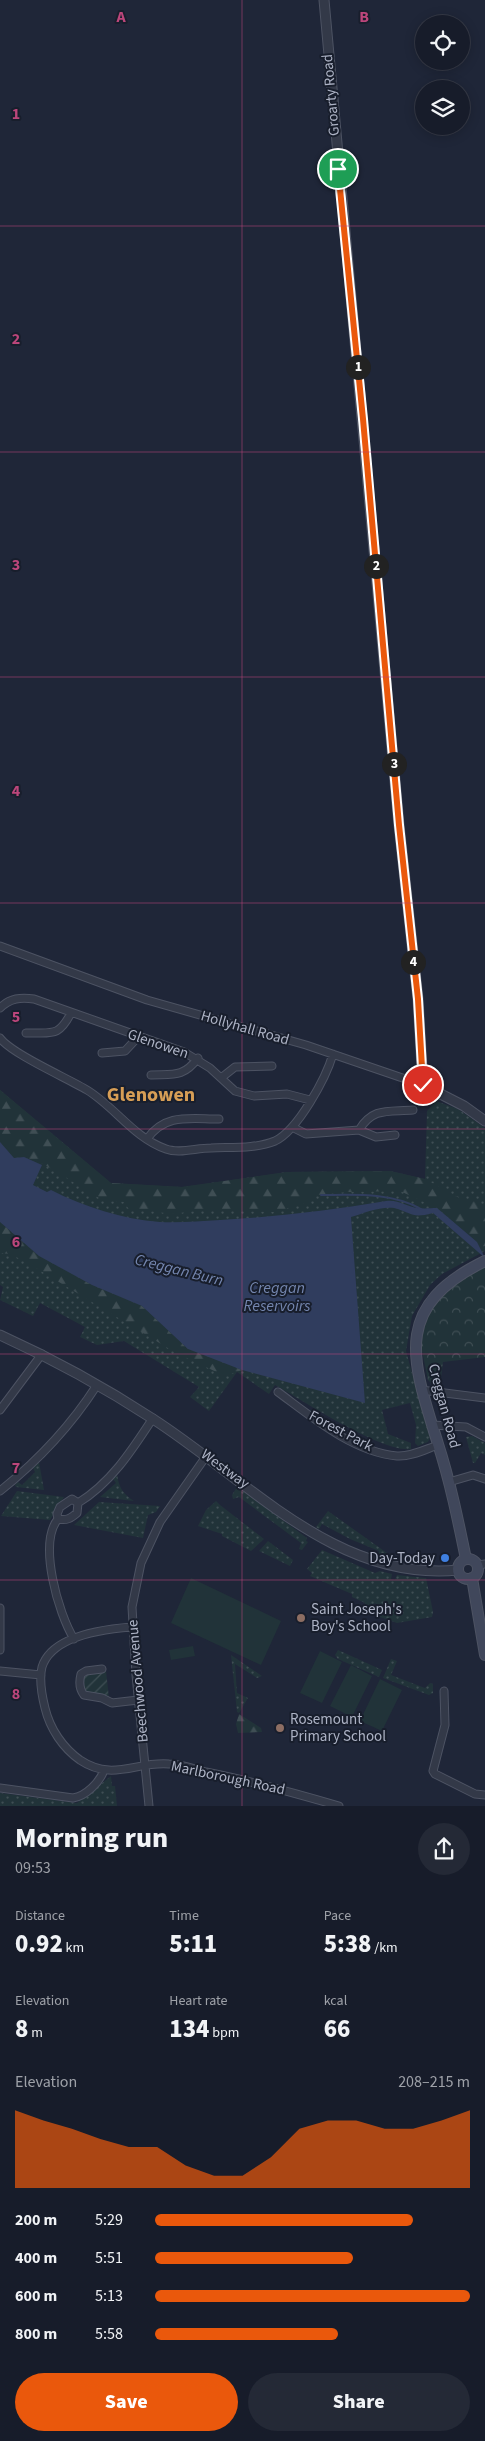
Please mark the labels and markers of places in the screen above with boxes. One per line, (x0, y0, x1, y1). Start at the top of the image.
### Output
pin (317, 148, 359, 190)
pin: 1 (346, 354, 370, 380)
pin: 2 (364, 554, 388, 578)
pin: 3 (382, 752, 406, 776)
pin: 4 (400, 950, 426, 974)
pin (402, 1064, 444, 1106)
place label: Day-Today (369, 1548, 435, 1569)
marker: Day-Today (439, 1552, 451, 1564)
place label: Saint Joseph's Boy's School (311, 1599, 402, 1637)
marker: Saint Joseph's Boy's School (295, 1612, 307, 1624)
place label: Rosemount Primary School (290, 1709, 386, 1747)
marker: Rosemount Primary School (274, 1722, 286, 1734)

